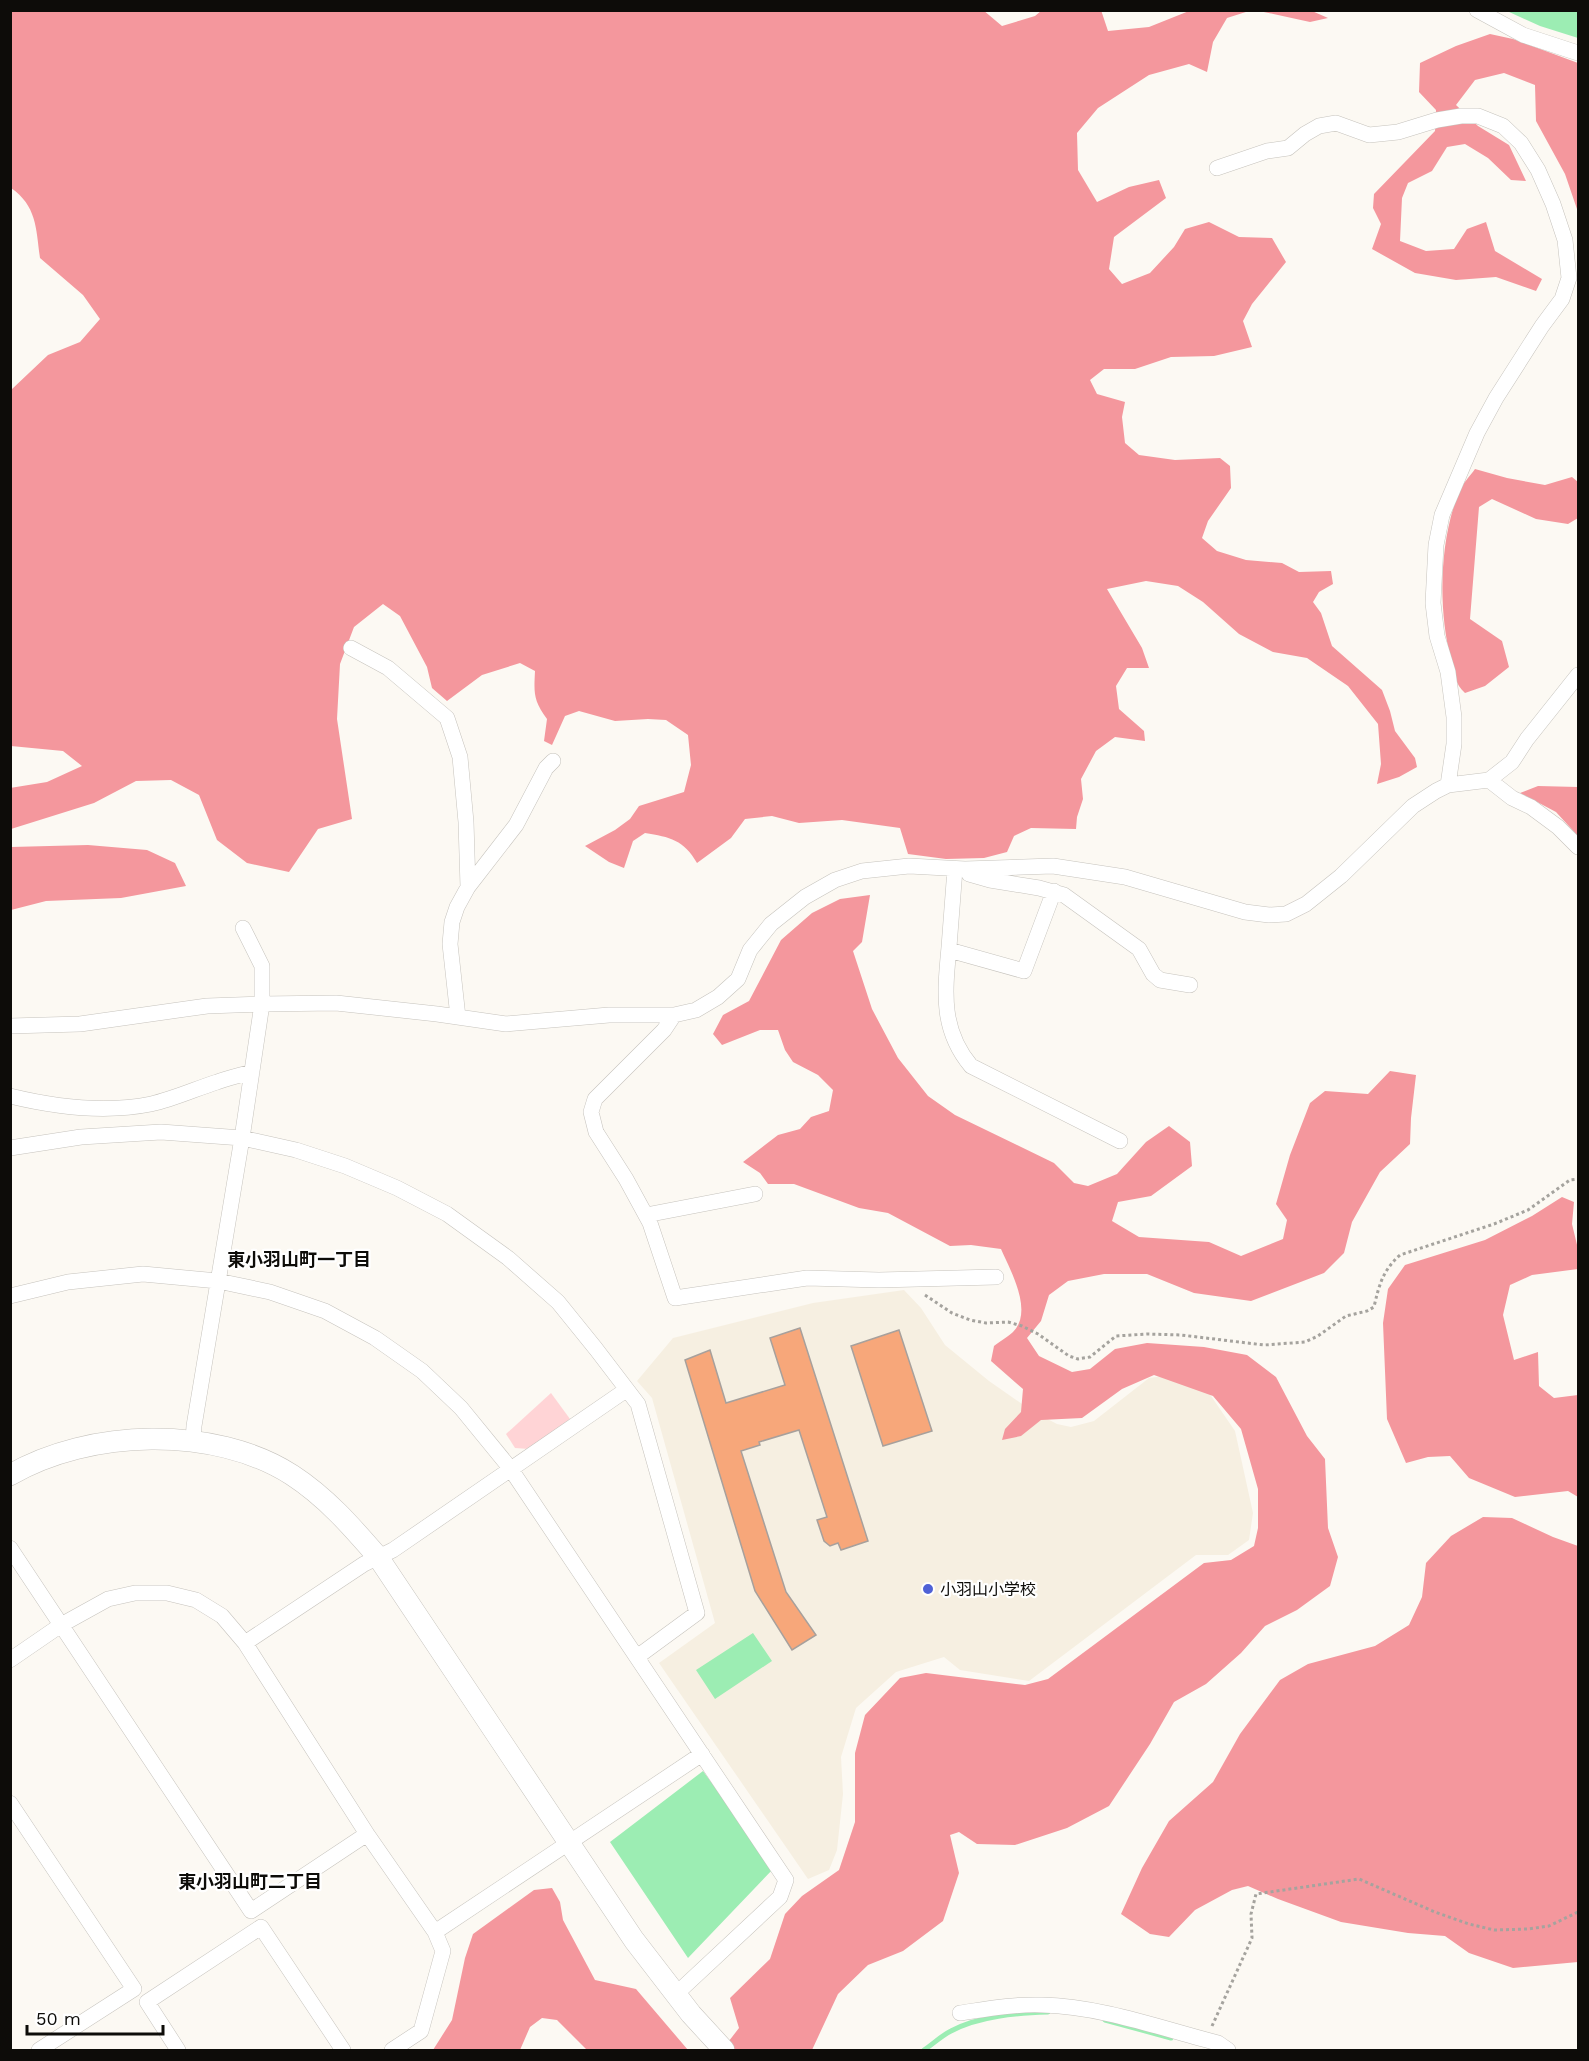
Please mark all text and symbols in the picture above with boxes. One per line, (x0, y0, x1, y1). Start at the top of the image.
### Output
district label: 東小羽山町一丁目 (227, 1249, 371, 1270)
place label: 小羽山小学校 (940, 1580, 1036, 1599)
marker: 小羽山小学校 (921, 1582, 935, 1596)
district label: 東小羽山町二丁目 (178, 1871, 322, 1892)
scale bar (27, 1998, 164, 2036)
text: 50 m (36, 2008, 81, 2029)

